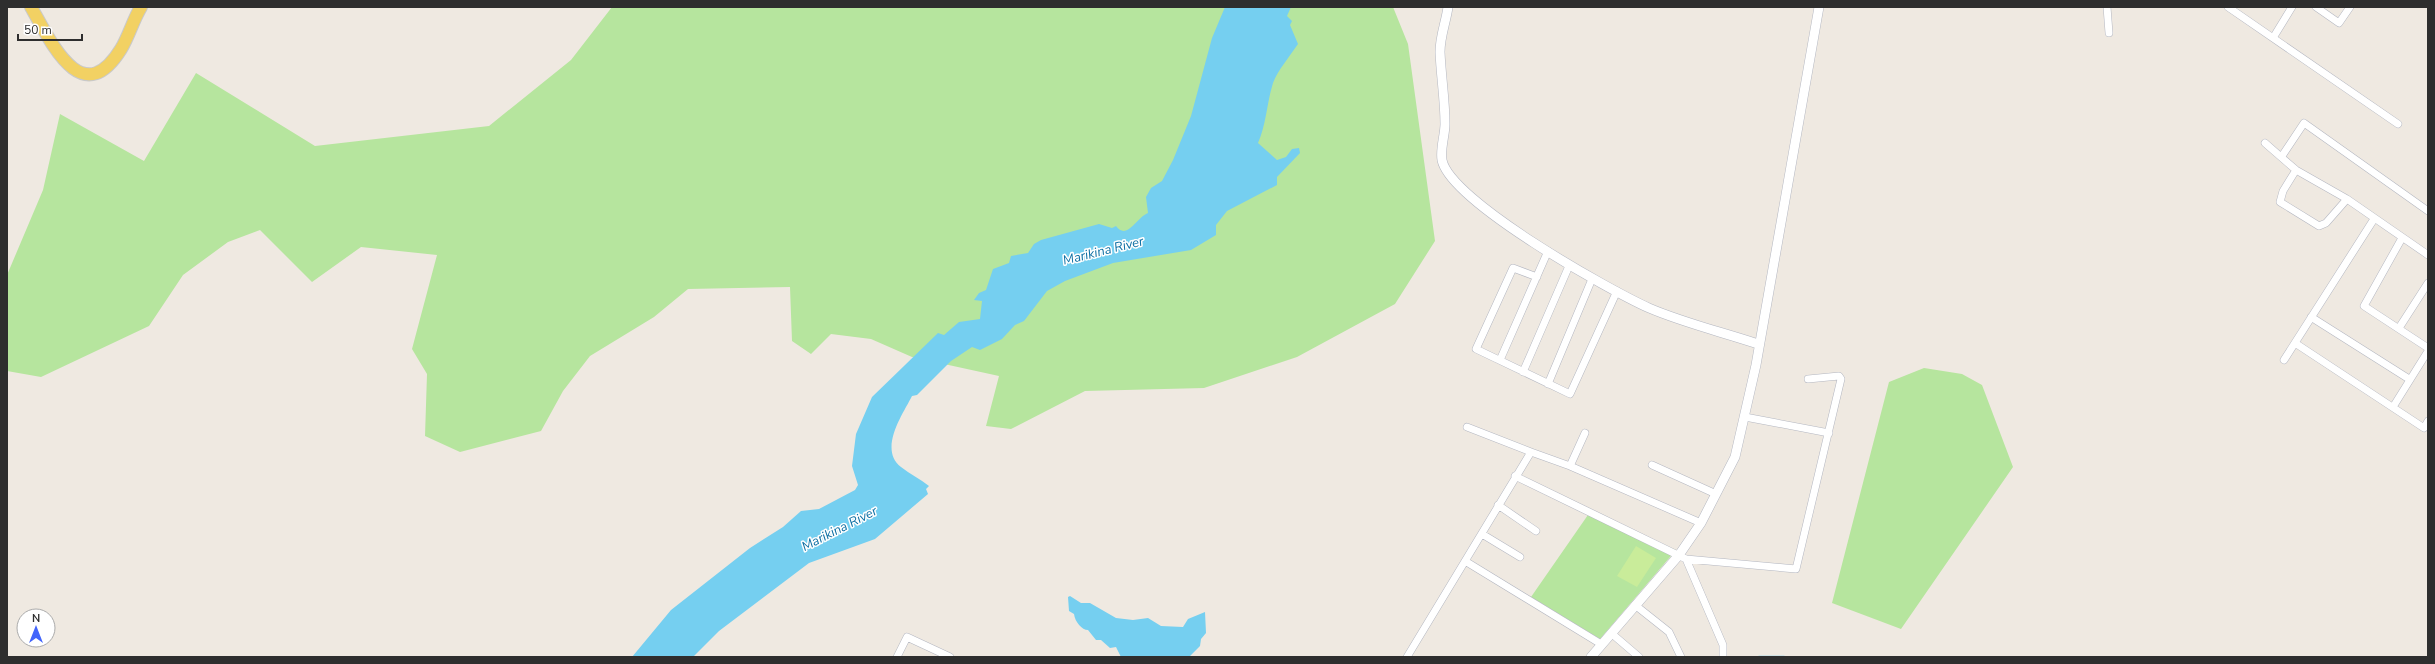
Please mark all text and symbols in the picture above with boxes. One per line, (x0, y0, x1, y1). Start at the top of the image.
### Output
scale bar (18, 16, 82, 42)
text: 50 m (24, 22, 52, 38)
water label: Marikina River (1061, 232, 1146, 270)
water label: Marikina River (799, 502, 881, 556)
north arrow (16, 608, 56, 648)
text: N (32, 611, 40, 626)

